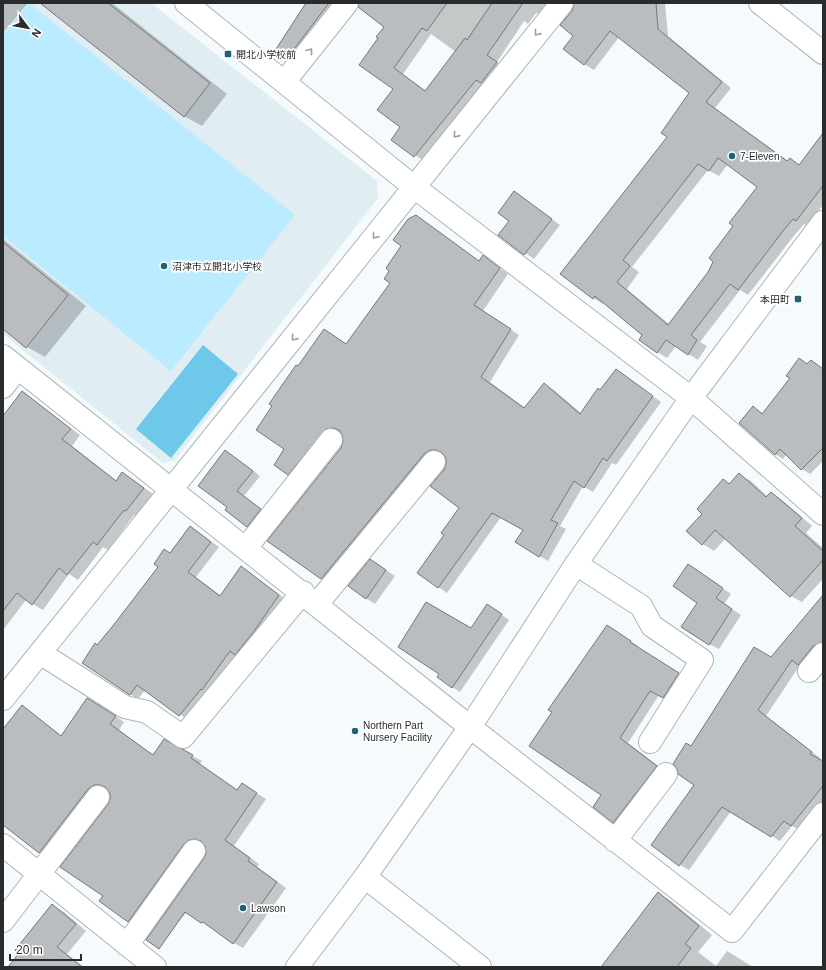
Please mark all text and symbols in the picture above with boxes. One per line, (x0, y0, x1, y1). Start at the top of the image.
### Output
north arrow (8, 8, 48, 48)
text: N (29, 27, 44, 40)
one-way arrow (535, 29, 542, 36)
one-way arrow (305, 48, 312, 55)
marker: 開北小学校前 (223, 49, 233, 59)
place label: 開北小学校前 (236, 49, 296, 60)
one-way arrow (454, 130, 461, 137)
marker: 7-Eleven (727, 151, 737, 161)
place label: 7-Eleven (740, 151, 779, 162)
one-way arrow (373, 232, 380, 239)
marker: 沼津市立開北小学校 (159, 261, 169, 271)
place label: 沼津市立開北小学校 (172, 261, 262, 272)
place label: 本田町 (760, 294, 790, 305)
marker: 本田町 (793, 294, 803, 304)
one-way arrow (291, 333, 298, 340)
place label: Northern Part Nursery Facility (363, 720, 432, 743)
marker: Northern Part Nursery Facility (350, 726, 360, 736)
marker: Lawson (238, 903, 248, 913)
place label: Lawson (251, 903, 285, 914)
scale bar (10, 936, 81, 962)
text: 20 m (16, 943, 43, 957)

